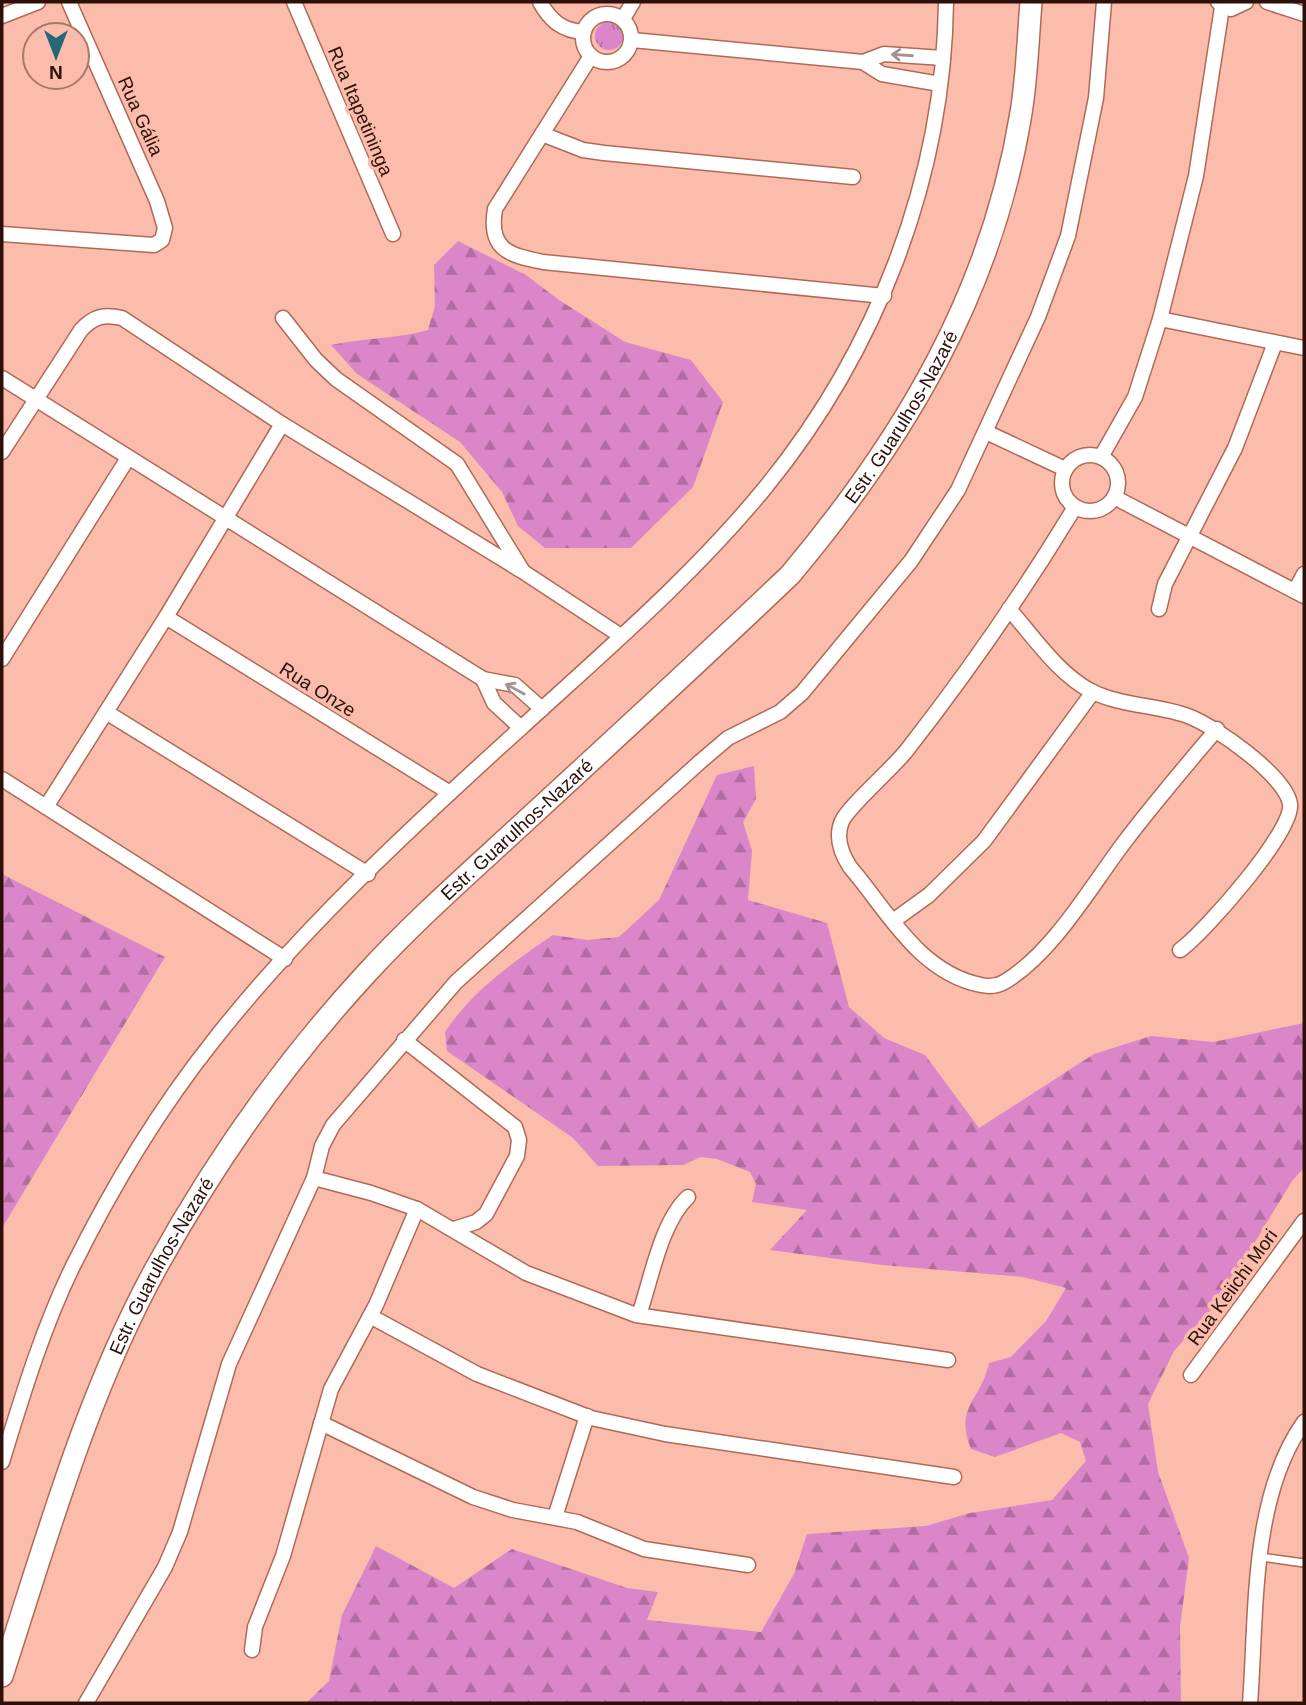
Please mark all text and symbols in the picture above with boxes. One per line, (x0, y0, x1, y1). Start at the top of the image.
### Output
north arrow (21, 21, 91, 91)
street label: Rua Itapetininga (324, 43, 397, 179)
one-way arrow (891, 48, 914, 61)
text: N (49, 62, 63, 83)
street label: Rua Gália (114, 73, 167, 159)
street label: Estr. Guarulhos-Nazaré (840, 327, 962, 507)
street label: Rua Onze (276, 658, 360, 721)
one-way arrow (505, 681, 526, 695)
street label: Estr. Guarulhos-Nazaré (437, 755, 597, 904)
street label: Estr. Guarulhos-Nazaré (105, 1174, 218, 1358)
street label: Rua Keiichi Mori (1183, 1225, 1282, 1349)

